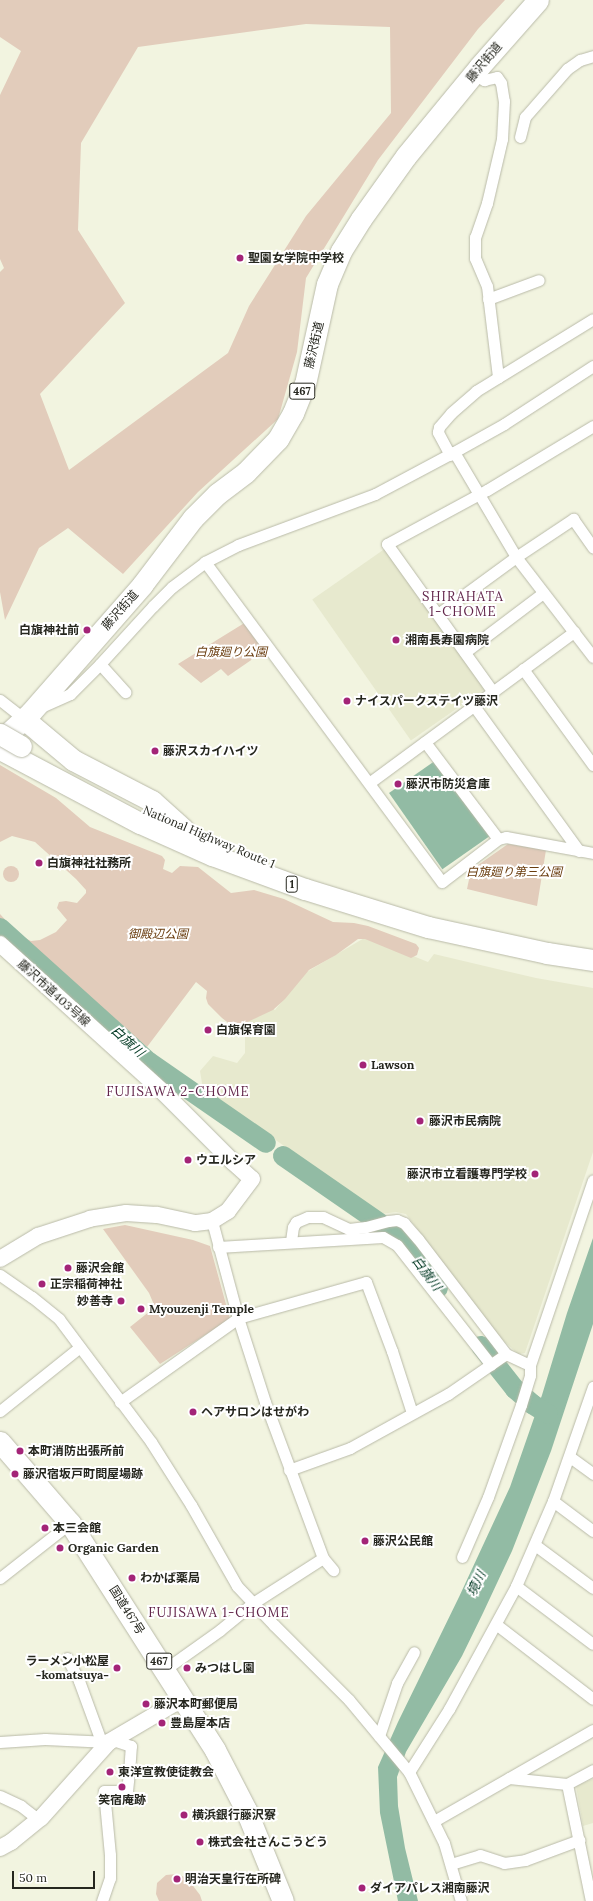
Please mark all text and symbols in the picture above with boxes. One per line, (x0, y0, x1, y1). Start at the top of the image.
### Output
street label: 藤沢街道 (463, 39, 505, 85)
place label: 聖園女学院中学校 (248, 251, 344, 265)
marker: 聖園女学院中学校 (235, 253, 245, 263)
street label: 藤沢街道 (302, 320, 326, 370)
road number: 467 (289, 382, 315, 400)
street label: 藤沢街道 (99, 587, 141, 633)
district label: SHIRAHATA 1-CHOME (422, 590, 504, 621)
place label: 白旗神社前 (19, 623, 79, 637)
marker: 白旗神社前 (82, 625, 92, 635)
place label: 湘南長寿園病院 (405, 633, 489, 647)
marker: 湘南長寿園病院 (390, 634, 402, 646)
park label: 白旗廻り公園 (195, 645, 267, 659)
place label: ナイスパークステイツ藤沢 (355, 694, 499, 708)
marker: ナイスパークステイツ藤沢 (342, 696, 352, 706)
place label: 藤沢スカイハイツ (163, 744, 259, 758)
marker: 藤沢スカイハイツ (150, 746, 160, 756)
place label: 藤沢市防災倉庫 (406, 777, 490, 791)
marker: 藤沢市防災倉庫 (393, 779, 403, 789)
street label: National Highway Route 1 (141, 803, 277, 871)
place label: 白旗神社社務所 (47, 856, 131, 870)
marker: 白旗神社社務所 (34, 858, 44, 868)
park label: 白旗廻り第三公園 (466, 865, 562, 879)
road number: 1 (285, 875, 299, 893)
park label: 御殿辺公園 (128, 927, 188, 941)
street label: 藤沢市道403号線 (15, 957, 93, 1029)
water label: 白旗川 (107, 1023, 147, 1061)
place label: 白旗保育園 (216, 1023, 276, 1037)
marker: 白旗保育園 (203, 1025, 213, 1035)
place label: Lawson (371, 1058, 414, 1072)
marker: Lawson (358, 1060, 368, 1070)
district label: FUJISAWA 2-CHOME (106, 1084, 250, 1100)
place label: 藤沢市民病院 (429, 1114, 501, 1128)
marker: 藤沢市民病院 (414, 1115, 426, 1127)
place label: ウエルシア (196, 1153, 256, 1167)
marker: ウエルシア (183, 1155, 193, 1165)
place label: 藤沢市立看護専門学校 (407, 1167, 527, 1181)
marker: 藤沢市立看護専門学校 (530, 1169, 540, 1179)
water label: 白旗川 (408, 1254, 444, 1294)
place label: 藤沢会館 (76, 1261, 124, 1275)
marker: 藤沢会館 (63, 1263, 73, 1273)
place label: 正宗稲荷神社 (50, 1277, 122, 1291)
marker: 正宗稲荷神社 (37, 1279, 47, 1289)
place label: 妙善寺 (77, 1294, 113, 1308)
marker: 妙善寺 (116, 1296, 126, 1306)
place label: Myouzenji Temple (149, 1302, 254, 1316)
marker: Myouzenji Temple (136, 1304, 146, 1314)
place label: ヘアサロンはせがわ (201, 1405, 309, 1419)
marker: ヘアサロンはせがわ (188, 1407, 198, 1417)
place label: 本町消防出張所前 (28, 1444, 124, 1458)
marker: 本町消防出張所前 (15, 1446, 25, 1456)
place label: 藤沢宿坂戸町問屋場跡 (23, 1467, 143, 1481)
marker: 藤沢宿坂戸町問屋場跡 (10, 1469, 20, 1479)
place label: 本三会館 (53, 1521, 101, 1535)
marker: 本三会館 (40, 1523, 50, 1533)
place label: 藤沢公民館 (373, 1534, 433, 1548)
marker: 藤沢公民館 (360, 1536, 370, 1546)
place label: Organic Garden (68, 1541, 159, 1555)
marker: Organic Garden (55, 1543, 65, 1553)
water label: 境川 (464, 1569, 490, 1599)
place label: わかば薬局 (140, 1571, 200, 1585)
marker: わかば薬局 (127, 1573, 137, 1583)
street label: 国道467号 (106, 1583, 148, 1637)
district label: FUJISAWA 1-CHOME (148, 1605, 290, 1621)
road number: 467 (146, 1652, 172, 1670)
place label: ラーメン小松屋 -komatsuya- (25, 1654, 109, 1682)
place label: みつはし園 (195, 1661, 255, 1675)
marker: ラーメン小松屋 -komatsuya- (112, 1663, 122, 1673)
marker: みつはし園 (182, 1663, 192, 1673)
place label: 藤沢本町郵便局 (154, 1697, 238, 1711)
marker: 藤沢本町郵便局 (141, 1699, 151, 1709)
place label: 豊島屋本店 (170, 1716, 230, 1730)
marker: 豊島屋本店 (157, 1718, 167, 1728)
place label: 東洋宣教使徒教会 (118, 1765, 214, 1779)
marker: 東洋宣教使徒教会 (105, 1767, 115, 1777)
marker: 笑宿庵跡 (117, 1782, 127, 1792)
place label: 笑宿庵跡 (98, 1793, 146, 1807)
place label: 横浜銀行藤沢寮 (192, 1808, 276, 1822)
marker: 横浜銀行藤沢寮 (179, 1810, 189, 1820)
place label: 株式会社さんこうどう (208, 1835, 328, 1849)
marker: 株式会社さんこうどう (195, 1837, 205, 1847)
scale bar (14, 1863, 97, 1889)
text: 50 m (19, 1870, 47, 1885)
place label: 明治天皇行在所碑 (185, 1872, 281, 1886)
marker: 明治天皇行在所碑 (172, 1874, 182, 1884)
place label: ダイアパレス湘南藤沢 (370, 1881, 490, 1895)
marker: ダイアパレス湘南藤沢 (357, 1883, 367, 1893)

